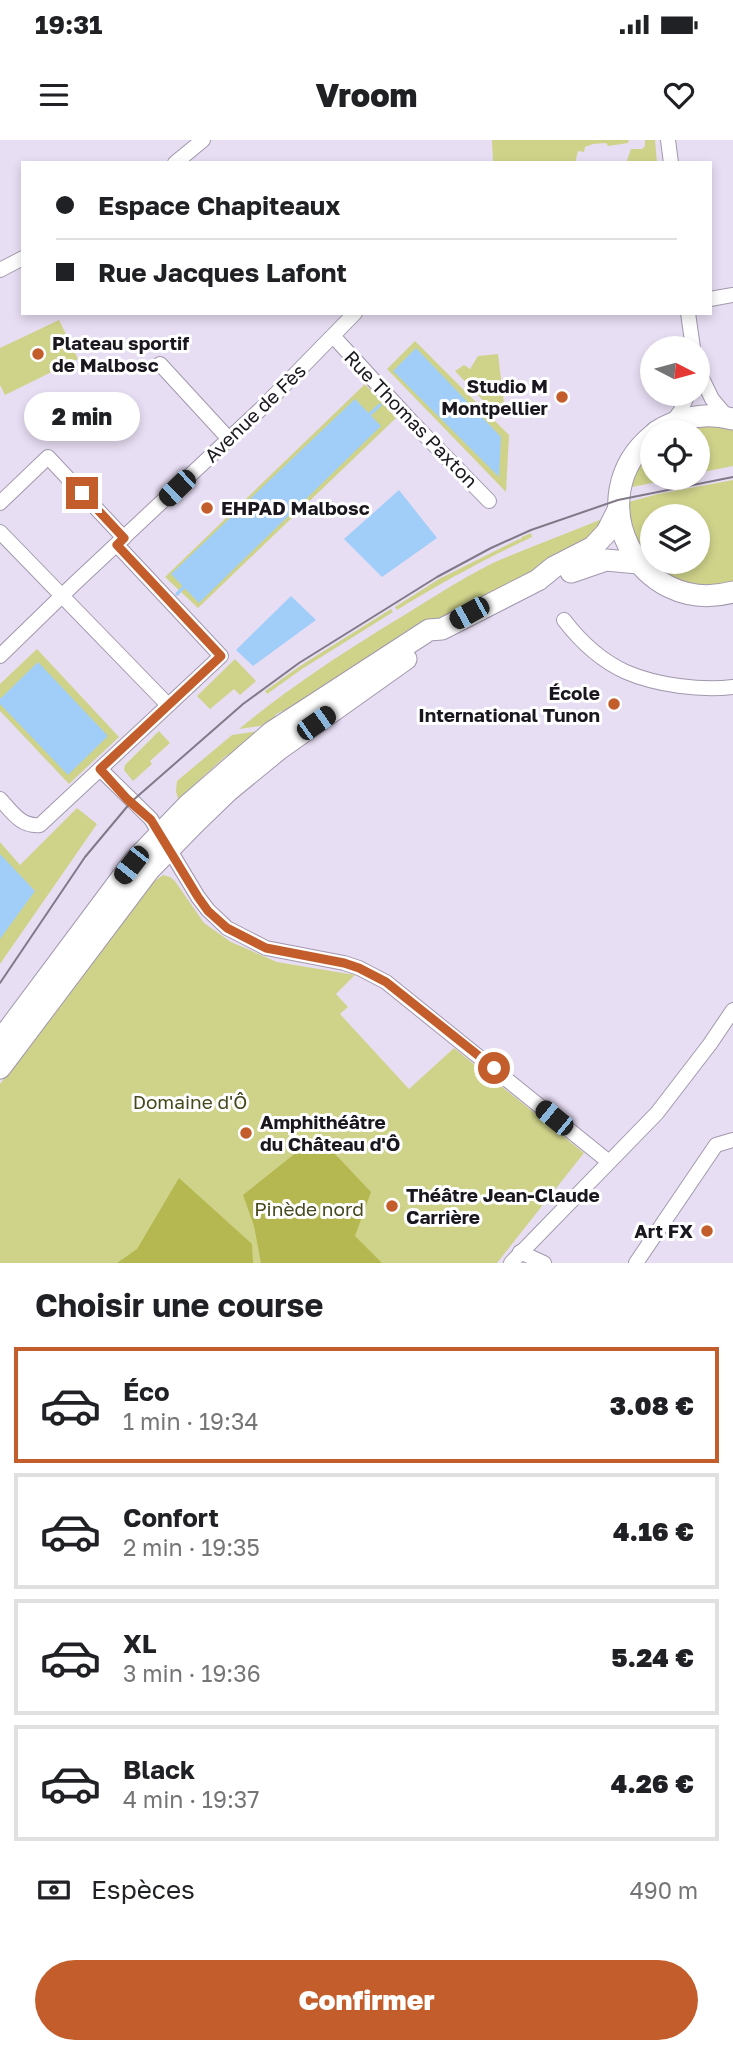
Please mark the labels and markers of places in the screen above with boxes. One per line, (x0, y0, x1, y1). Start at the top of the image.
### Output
place label: Plateau sportif de Malbosc (52, 331, 189, 376)
marker: Plateau sportif de Malbosc (30, 346, 46, 362)
place label: Studio M Montpellier (441, 374, 549, 419)
marker: Studio M Montpellier (554, 389, 570, 405)
place label: EHPAD Malbosc (221, 496, 370, 519)
marker: EHPAD Malbosc (199, 500, 215, 516)
place label: École International Tunon (418, 681, 600, 726)
marker: École International Tunon (606, 696, 622, 712)
place label: Amphithéâtre du Château d'Ô (260, 1110, 401, 1155)
marker: Amphithéâtre du Château d'Ô (238, 1125, 254, 1141)
place label: Théâtre Jean-Claude Carrière (406, 1183, 600, 1228)
marker: Théâtre Jean-Claude Carrière (384, 1198, 400, 1214)
place label: Art FX (634, 1219, 693, 1242)
marker: Art FX (699, 1223, 715, 1239)

